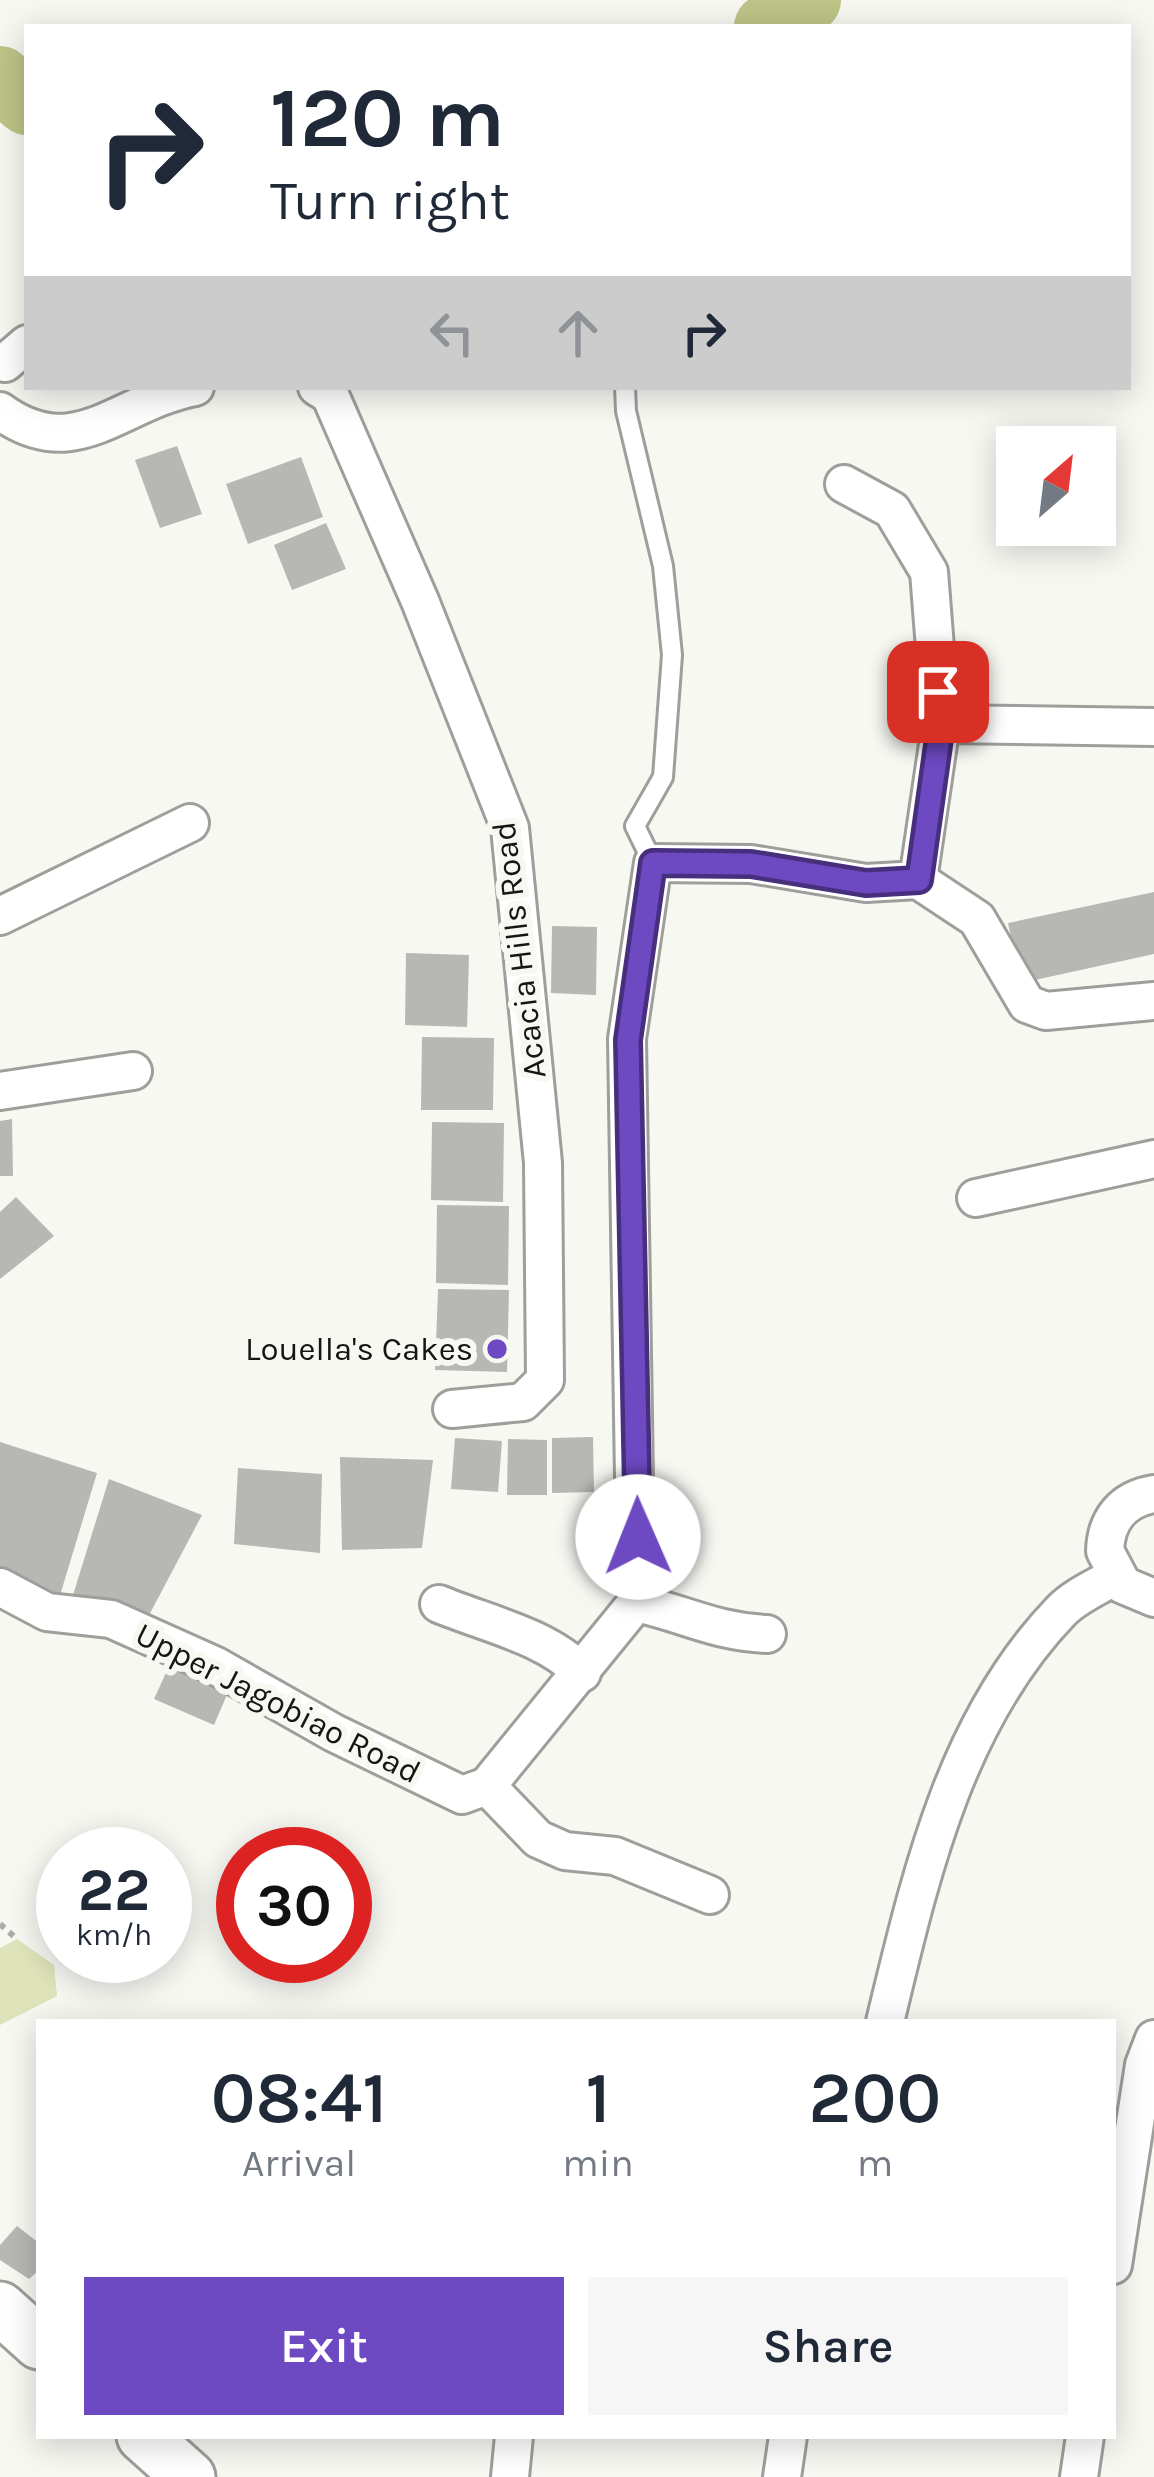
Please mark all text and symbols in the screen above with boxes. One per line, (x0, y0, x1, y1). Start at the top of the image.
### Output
text: 120 m (270, 69, 505, 167)
icon: right (72, 72, 228, 228)
text: Turn right (270, 169, 510, 233)
icon: left (419, 300, 485, 366)
icon: ahead (545, 300, 611, 366)
icon: right (671, 300, 737, 366)
north arrow (996, 426, 1116, 546)
map controls (996, 426, 1116, 546)
pin (887, 641, 989, 743)
icon: arrive (905, 659, 971, 725)
street label: Acacia Hills Road (484, 819, 554, 1081)
place label: Louella's Cakes (245, 1330, 473, 1368)
marker: Louella's Cakes (484, 1336, 510, 1362)
position arrow (575, 1474, 701, 1600)
street label: Upper Jagobiao Road (129, 1615, 427, 1791)
speed limit sign: 30 (216, 1827, 372, 1983)
text: 22 (78, 1855, 150, 1925)
text: km/h (76, 1917, 152, 1953)
text: 08:41 (211, 2056, 387, 2140)
text: 1 (585, 2056, 611, 2140)
text: 200 (809, 2056, 941, 2140)
text: Arrival (242, 2140, 356, 2186)
text: min (562, 2140, 634, 2186)
text: m (857, 2140, 893, 2186)
button: Exit (84, 2277, 564, 2415)
button: Share (588, 2277, 1068, 2415)

